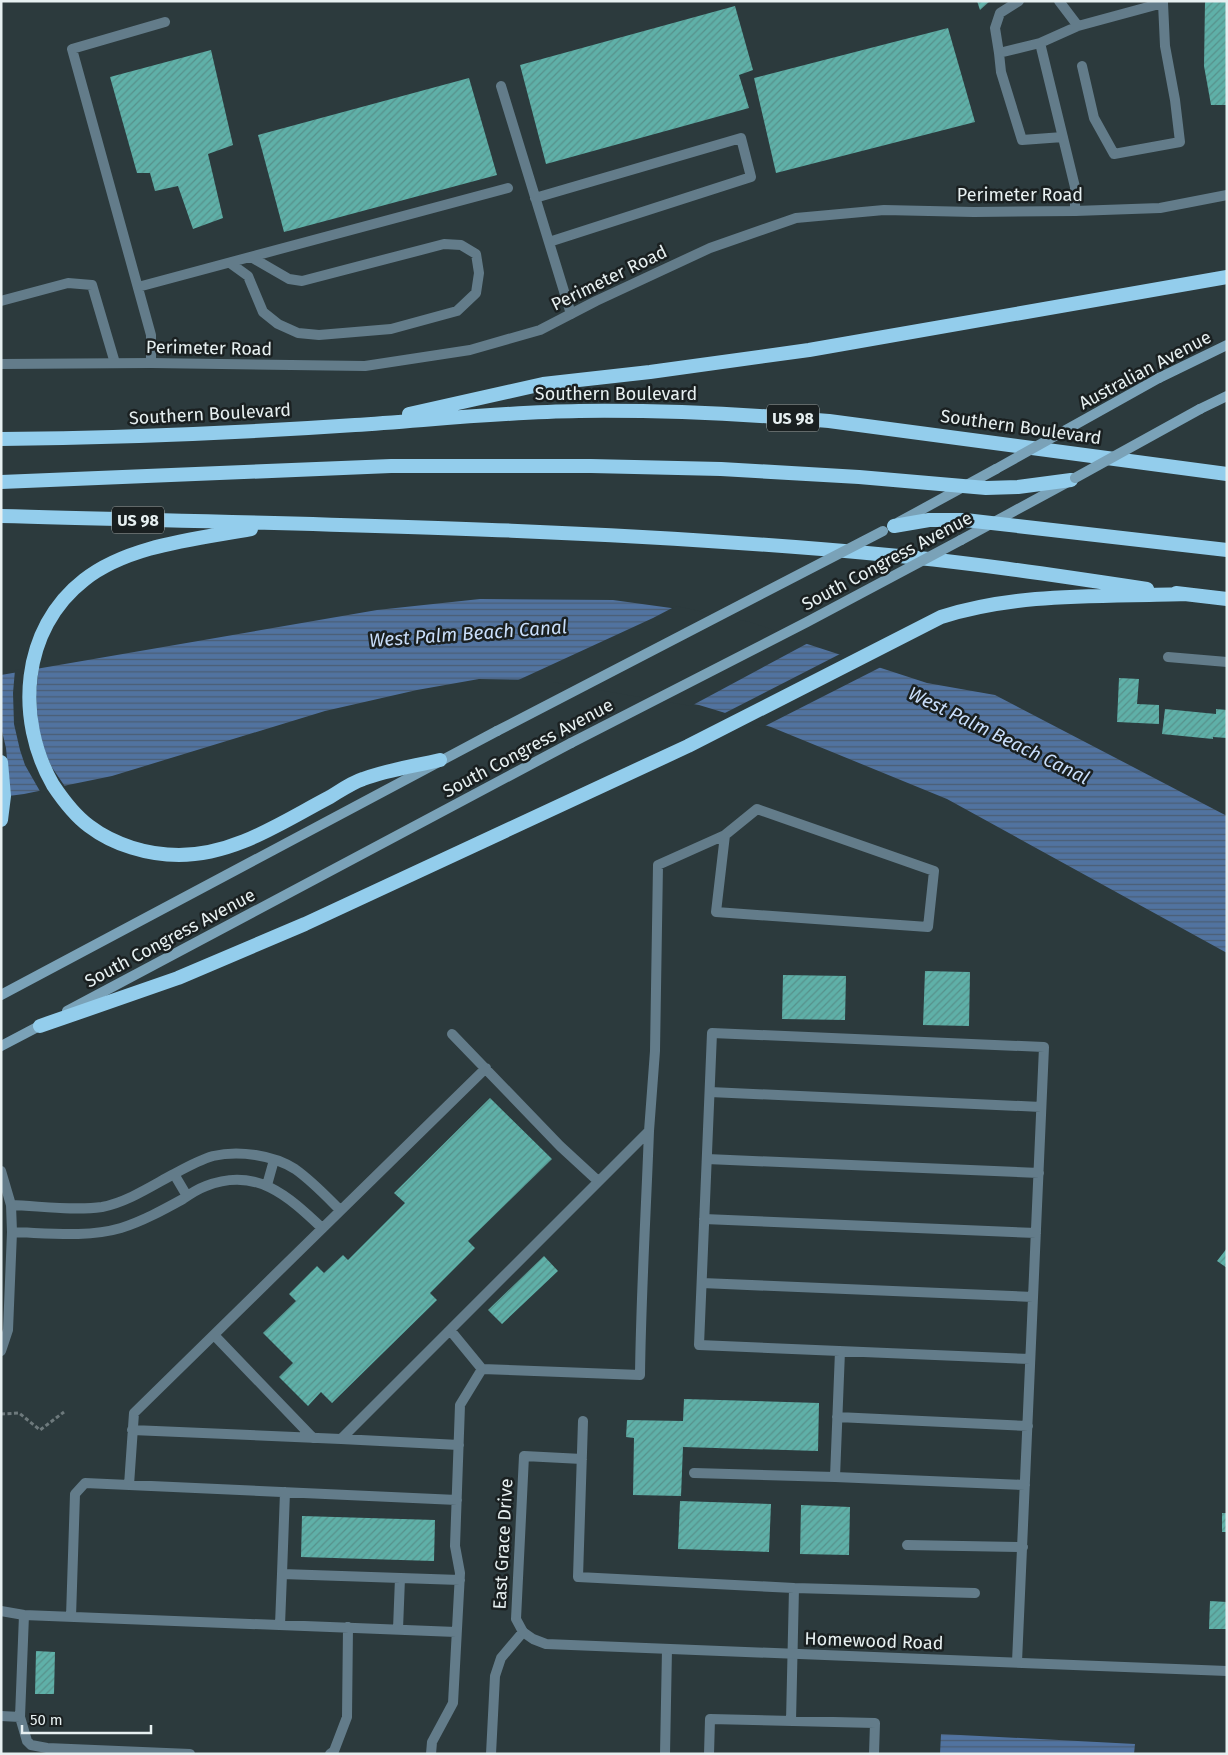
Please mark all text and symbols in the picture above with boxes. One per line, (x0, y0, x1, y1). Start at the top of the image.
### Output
street label: Perimeter Road (957, 184, 1083, 206)
street label: Perimeter Road (547, 240, 671, 316)
street label: Australian Avenue (1075, 326, 1215, 414)
street label: Perimeter Road (146, 336, 272, 360)
street label: Southern Boulevard (535, 383, 697, 405)
street label: Southern Boulevard (128, 399, 292, 429)
road number: US 98 (767, 404, 819, 432)
street label: Southern Boulevard (939, 405, 1103, 449)
road number: US 98 (112, 506, 164, 534)
street label: South Congress Avenue (798, 507, 976, 615)
water label: West Palm Beach Canal (368, 615, 568, 652)
water label: West Palm Beach Canal (905, 682, 1093, 789)
street label: South Congress Avenue (439, 694, 617, 802)
street label: South Congress Avenue (81, 884, 259, 992)
street label: East Grace Drive (489, 1478, 517, 1610)
street label: Homewood Road (804, 1628, 944, 1654)
scale bar (22, 1702, 151, 1734)
text: 50 m (30, 1711, 63, 1729)

